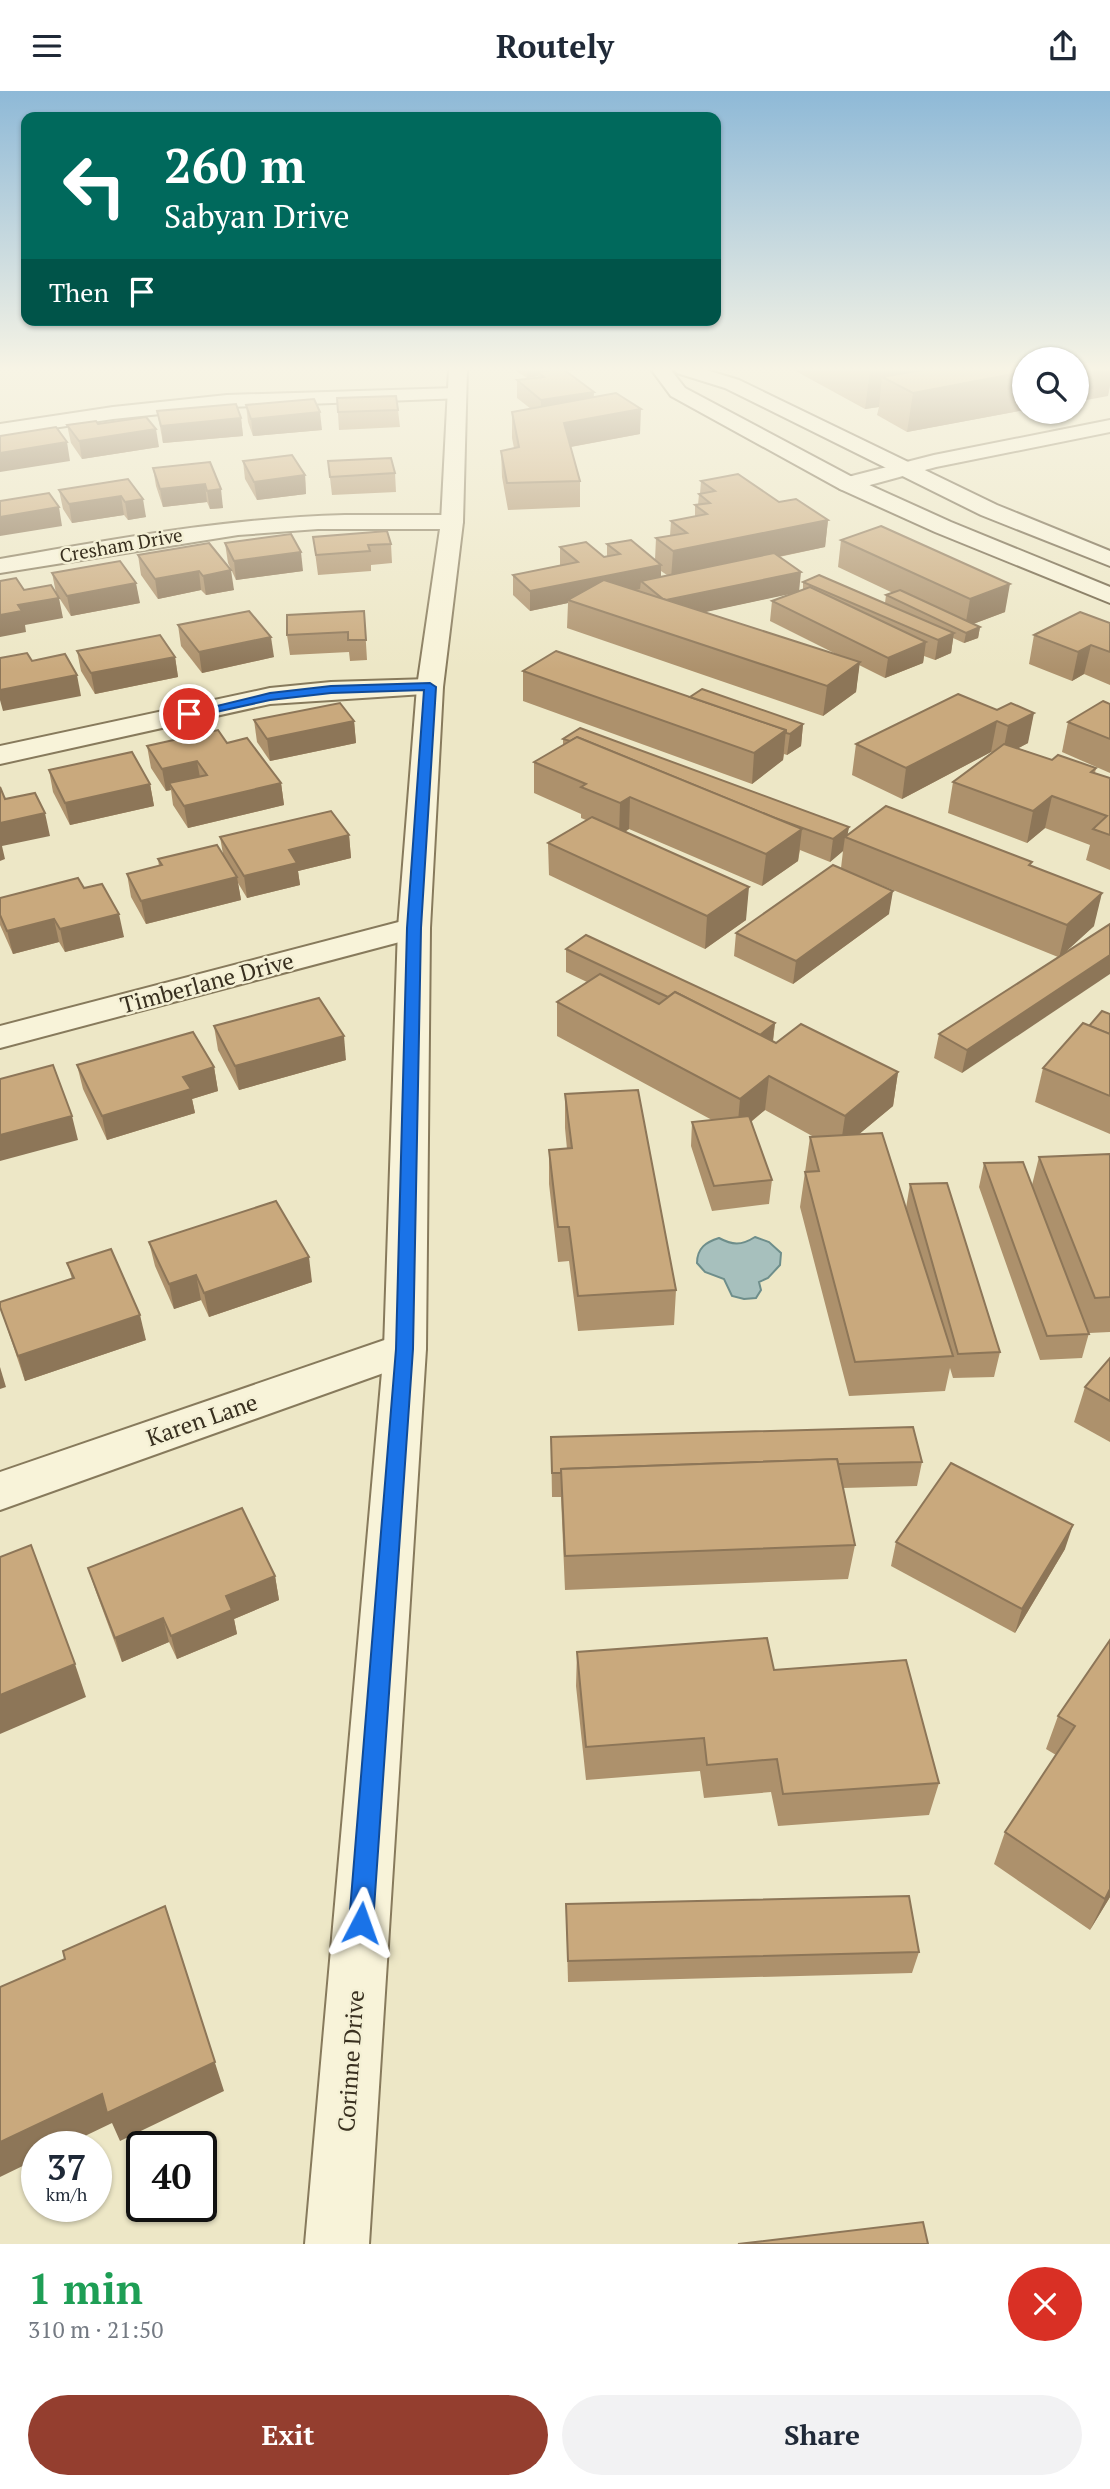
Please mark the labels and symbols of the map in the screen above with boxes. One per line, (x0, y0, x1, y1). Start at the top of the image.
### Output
street label: Cresham Drive (57, 521, 184, 568)
pin (159, 684, 219, 744)
street label: Timberlane Drive (117, 944, 297, 1021)
street label: Karen Lane (142, 1386, 262, 1453)
position arrow (324, 1886, 398, 1960)
street label: Corinne Drive (330, 1989, 371, 2133)
speed limit sign: 40 (126, 2131, 217, 2222)

